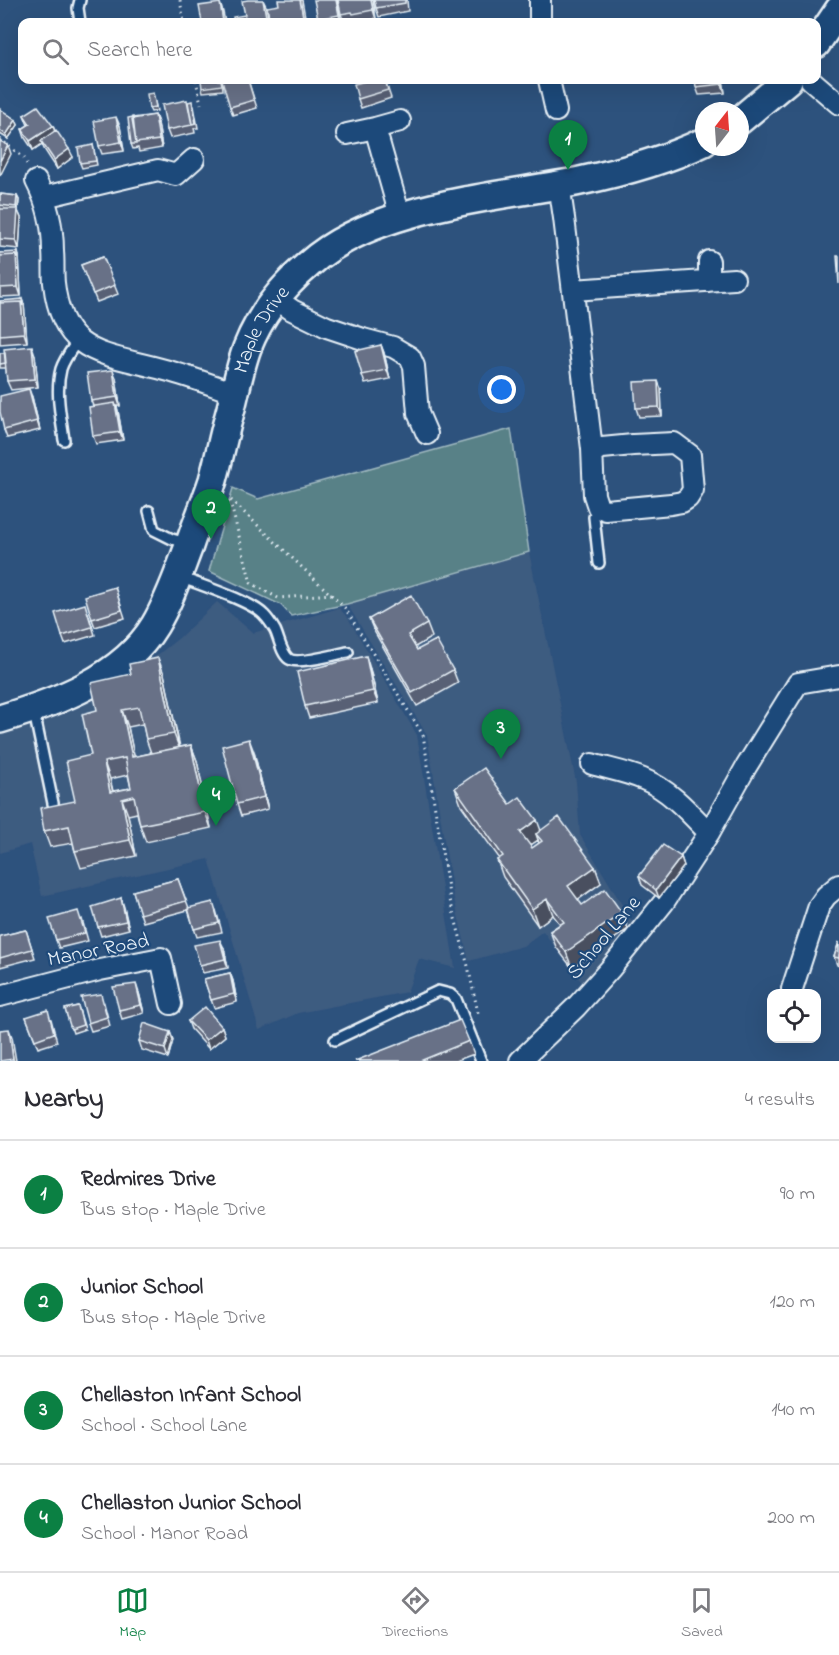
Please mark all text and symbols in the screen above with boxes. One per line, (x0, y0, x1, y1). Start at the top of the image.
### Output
search box (18, 18, 821, 84)
icon: search (39, 35, 72, 68)
text: Search here (87, 35, 192, 67)
north arrow (695, 102, 749, 156)
pin: 1 (548, 120, 588, 170)
street label: Maple Drive (227, 279, 298, 377)
your location (487, 375, 516, 404)
pin: 2 (192, 490, 230, 539)
pin: 3 (482, 710, 520, 759)
pin: 4 (196, 776, 236, 826)
street label: School Lane (560, 889, 649, 987)
street label: Manor Road (45, 926, 152, 975)
map controls (767, 989, 821, 1043)
button: locate (767, 989, 821, 1043)
text: Nearby (24, 1081, 103, 1119)
text: 4 results (745, 1086, 815, 1115)
text: Redmires Drive (81, 1164, 216, 1196)
text: 1 (40, 1180, 47, 1209)
text: 90 m (780, 1180, 815, 1209)
text: Bus stop · Maple Drive (81, 1196, 266, 1225)
text: Junior School (81, 1272, 203, 1304)
text: 2 (39, 1288, 48, 1317)
text: 120 m (770, 1288, 815, 1317)
text: Bus stop · Maple Drive (81, 1304, 266, 1333)
text: Chellaston Infant School (81, 1380, 301, 1412)
text: 3 (39, 1396, 48, 1425)
text: 140 m (771, 1396, 815, 1425)
text: School · School Lane (81, 1412, 247, 1441)
text: Chellaston Junior School (81, 1488, 301, 1520)
text: 4 (39, 1504, 48, 1533)
text: 200 m (767, 1504, 815, 1533)
text: School · Manor Road (81, 1520, 248, 1549)
tab: Map (116, 1584, 149, 1644)
tab: Directions (382, 1584, 448, 1644)
tab: Saved (681, 1584, 723, 1644)

